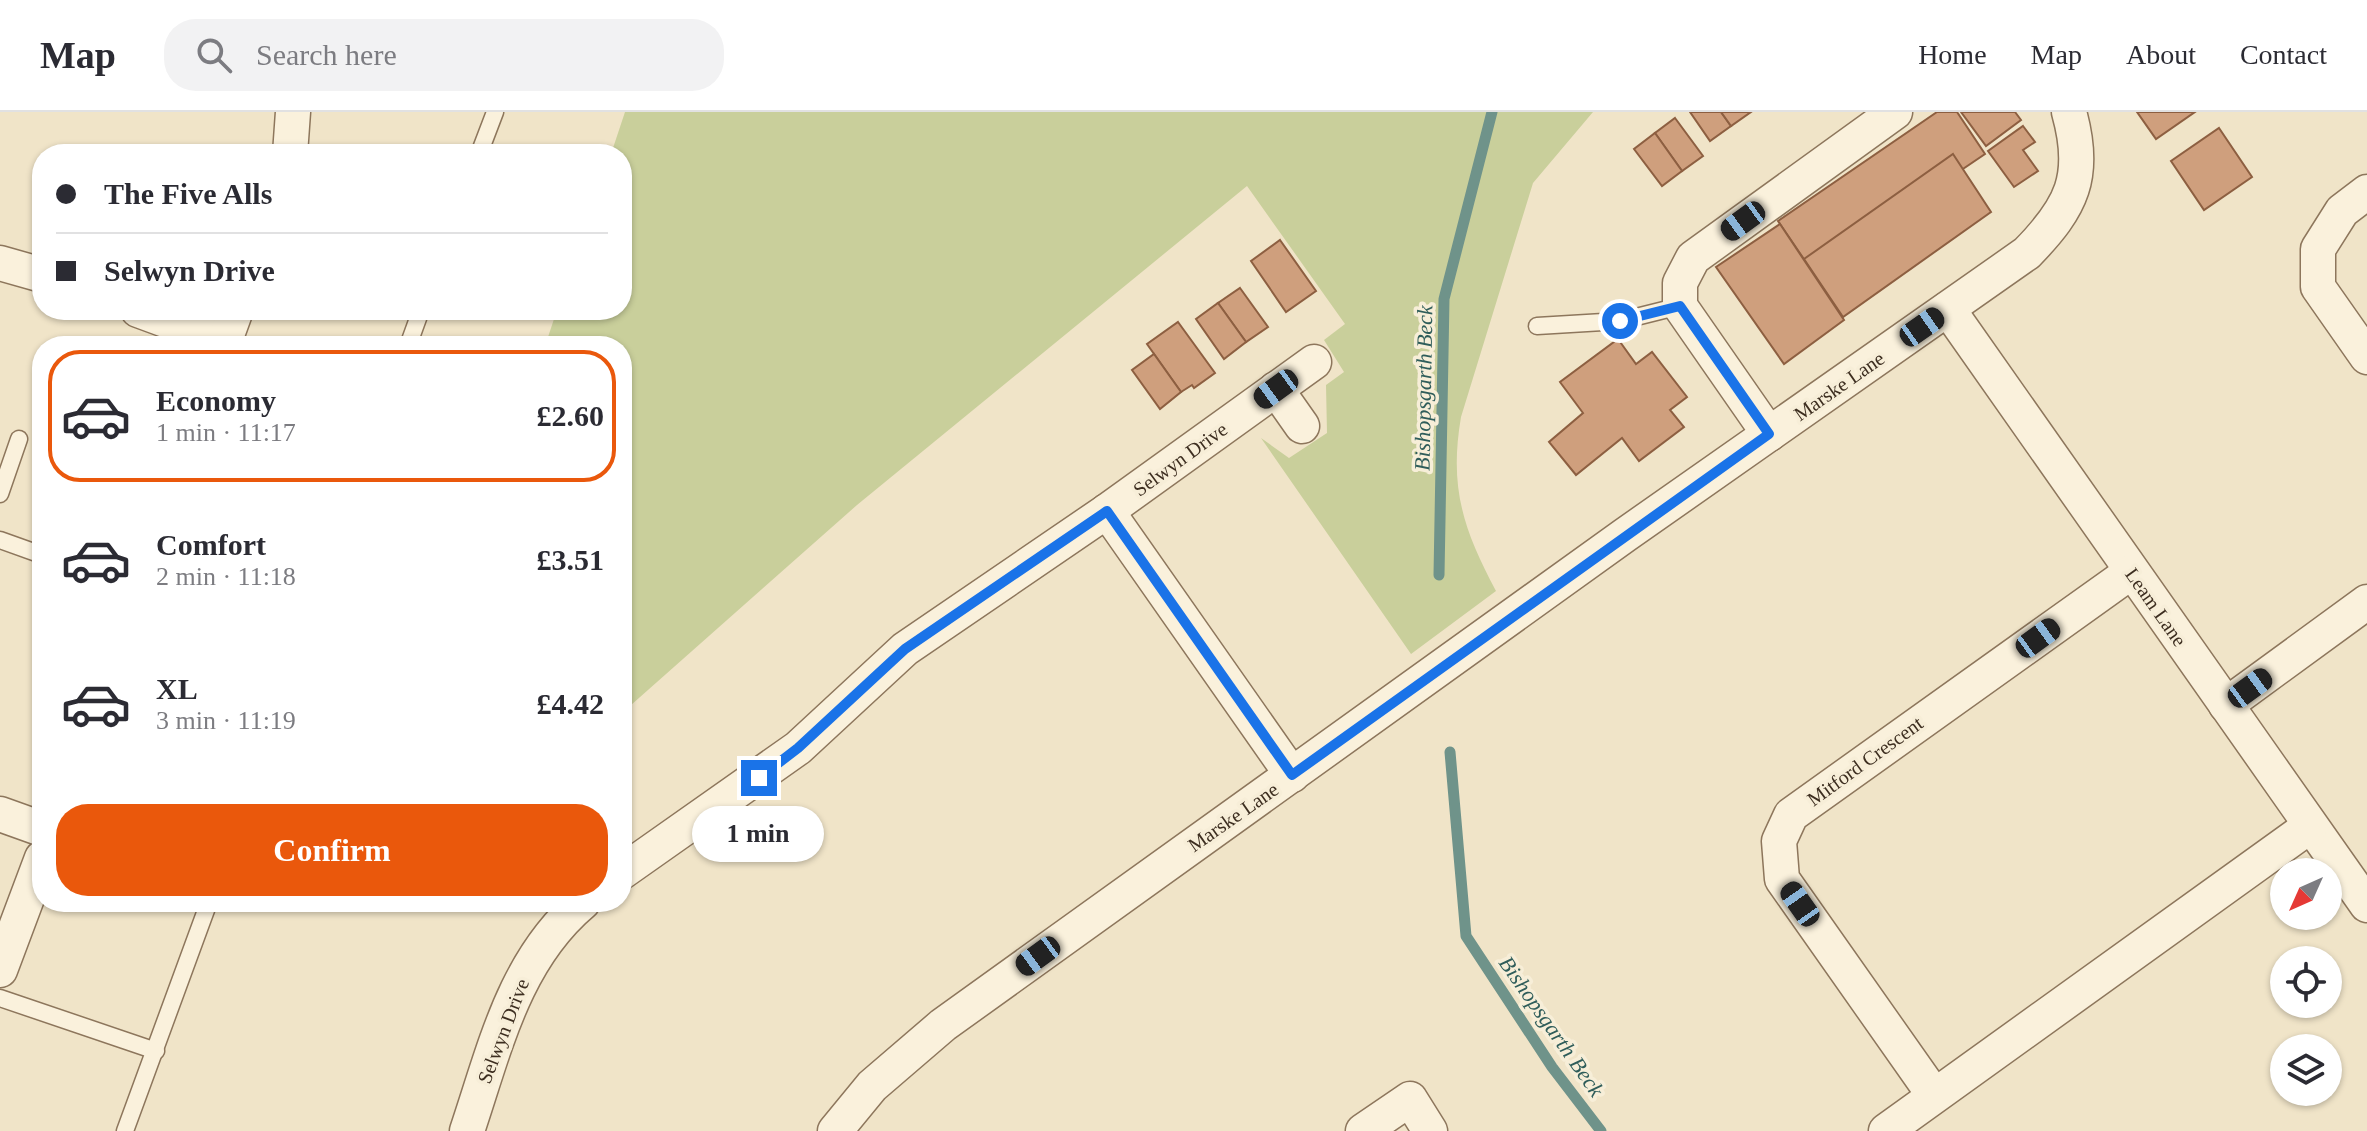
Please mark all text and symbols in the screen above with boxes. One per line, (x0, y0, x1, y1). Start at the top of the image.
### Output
search box (164, 19, 724, 91)
icon: search (192, 33, 236, 77)
text: Map (40, 34, 116, 76)
text: Search here (256, 38, 397, 71)
text: Home (1918, 39, 1987, 70)
text: Map (2031, 39, 2082, 70)
text: About (2126, 39, 2196, 70)
text: Contact (2240, 39, 2327, 70)
text: The Five Alls (104, 177, 272, 210)
car (1717, 197, 1769, 245)
text: Selwyn Drive (104, 254, 275, 287)
route start (1602, 303, 1638, 339)
car (1895, 303, 1949, 351)
water label: Bishopsgarth Beck (1410, 304, 1437, 471)
street label: Marske Lane (1790, 347, 1888, 425)
car (1250, 365, 1302, 413)
icon: car (60, 380, 132, 452)
text: Economy (156, 384, 276, 417)
text: £2.60 (537, 399, 604, 432)
text: 1 min · 11:17 (156, 418, 296, 447)
street label: Selwyn Drive (1129, 418, 1232, 501)
icon: car (60, 524, 132, 596)
text: Comfort (156, 528, 266, 561)
text: £3.51 (537, 543, 604, 576)
text: 2 min · 11:18 (156, 562, 296, 591)
street label: Leam Lane (2121, 564, 2191, 650)
car (2012, 614, 2064, 662)
car (2224, 664, 2276, 712)
icon: car (60, 668, 132, 740)
text: XL (156, 672, 198, 705)
text: £4.42 (537, 687, 604, 720)
text: 3 min · 11:19 (156, 706, 296, 735)
street label: Mitford Crescent (1803, 712, 1927, 810)
route end (741, 760, 777, 796)
street label: Marske Lane (1184, 778, 1282, 856)
button: Confirm (56, 804, 608, 896)
callout: 1 min (693, 806, 825, 862)
text: 1 min (727, 819, 789, 848)
north arrow (2270, 858, 2342, 930)
map controls (2270, 858, 2342, 1106)
car (1776, 877, 1824, 931)
car (1012, 932, 1064, 980)
button: locate (2270, 946, 2342, 1018)
water label: Bishopsgarth Beck (1494, 951, 1610, 1102)
street label: Selwyn Drive (473, 975, 534, 1087)
button: layers (2270, 1034, 2342, 1106)

